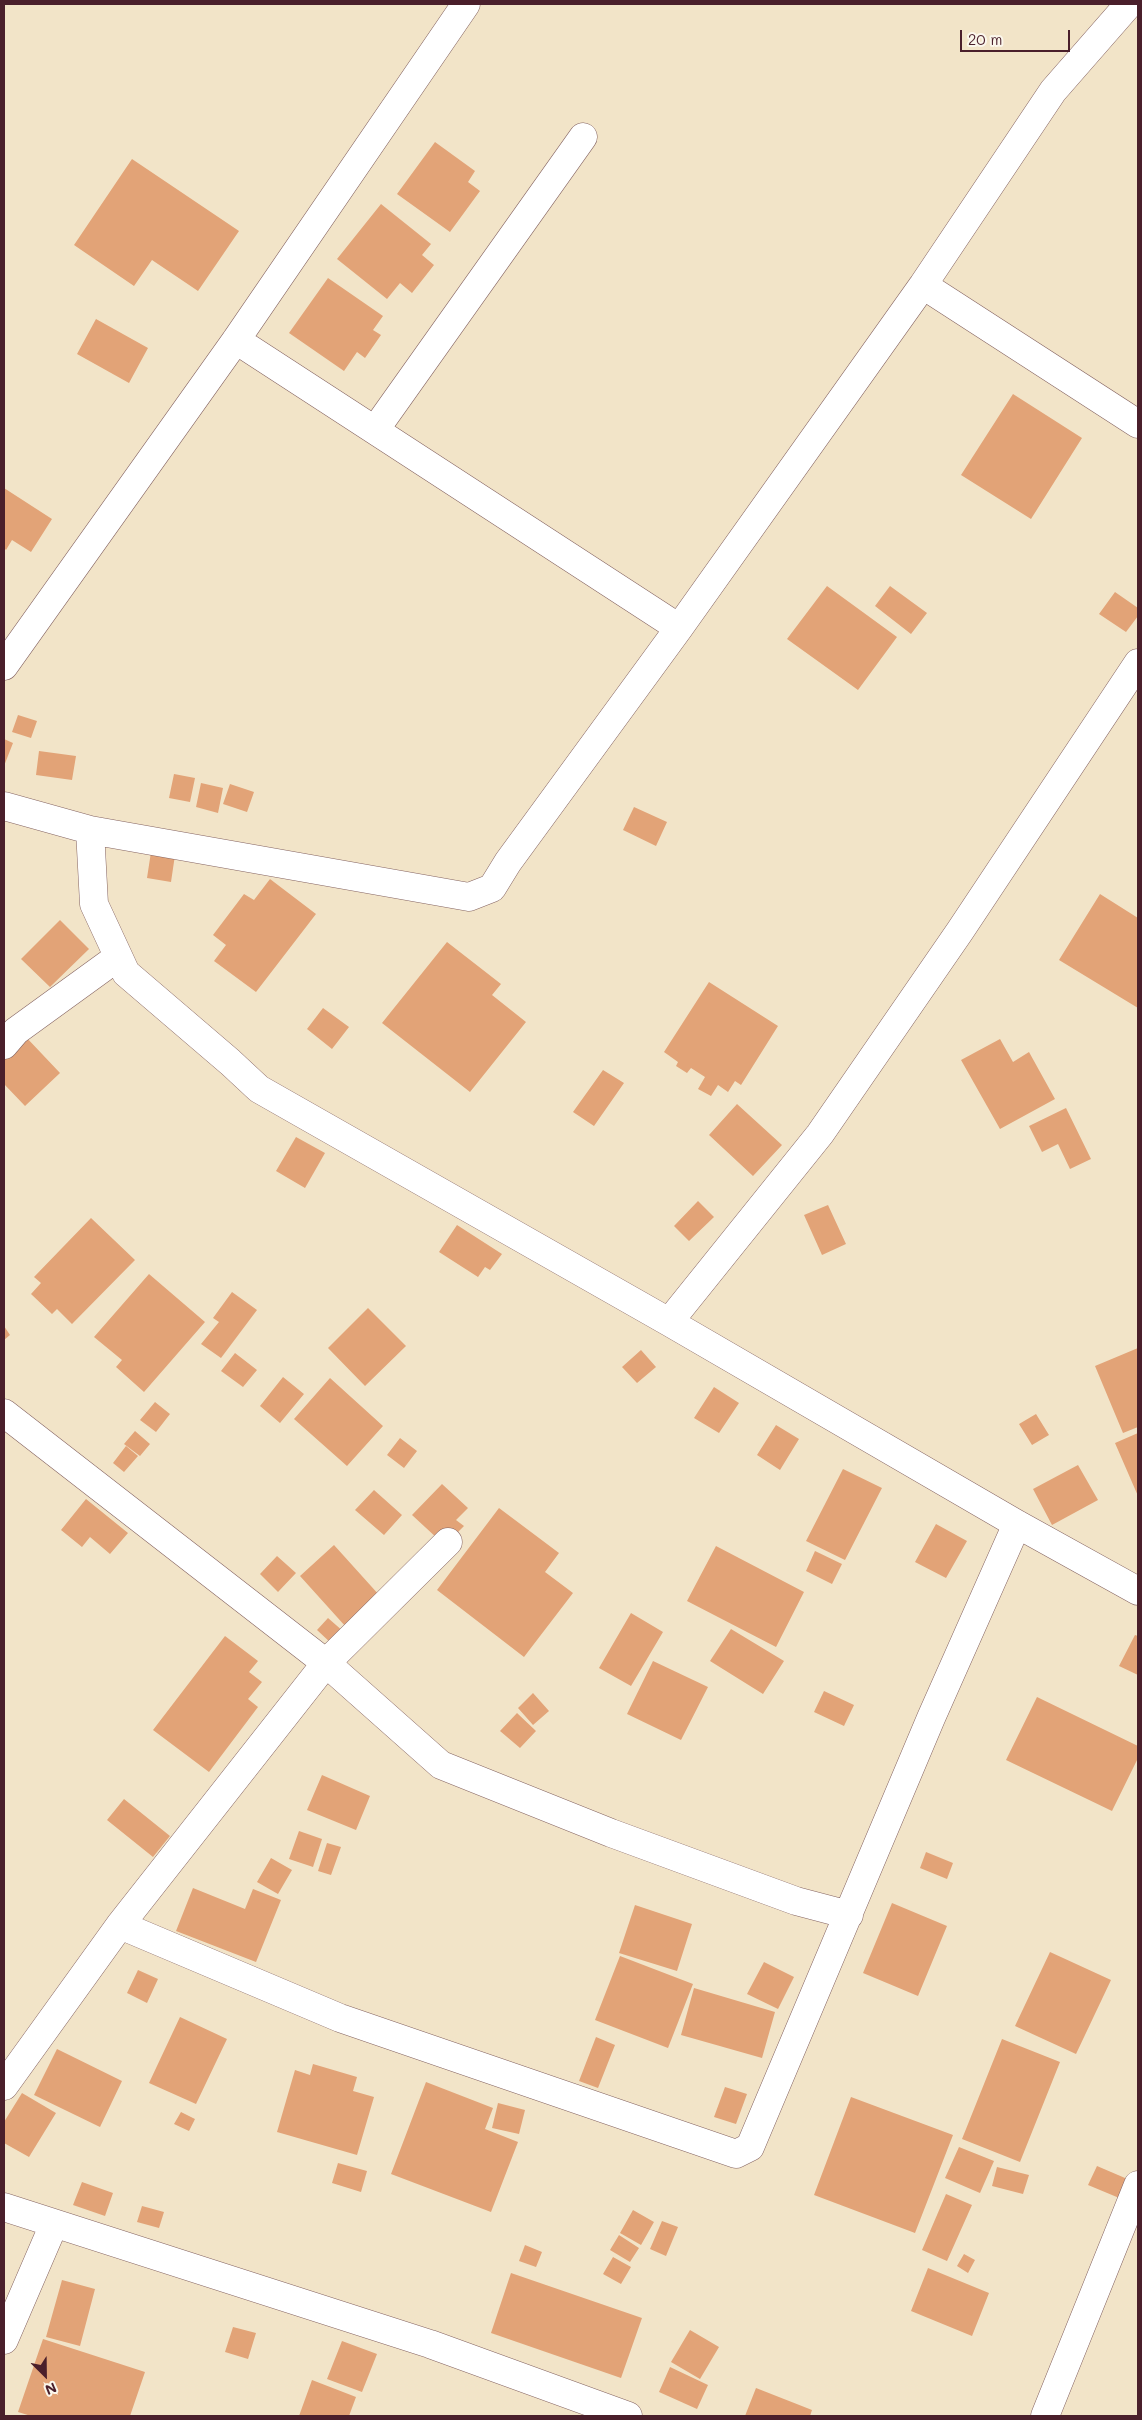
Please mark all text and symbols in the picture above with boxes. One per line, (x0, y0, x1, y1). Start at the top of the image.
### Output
scale bar (962, 20, 1072, 52)
text: 20 m (968, 29, 1002, 49)
north arrow (20, 2350, 70, 2400)
text: N (42, 2378, 60, 2400)

